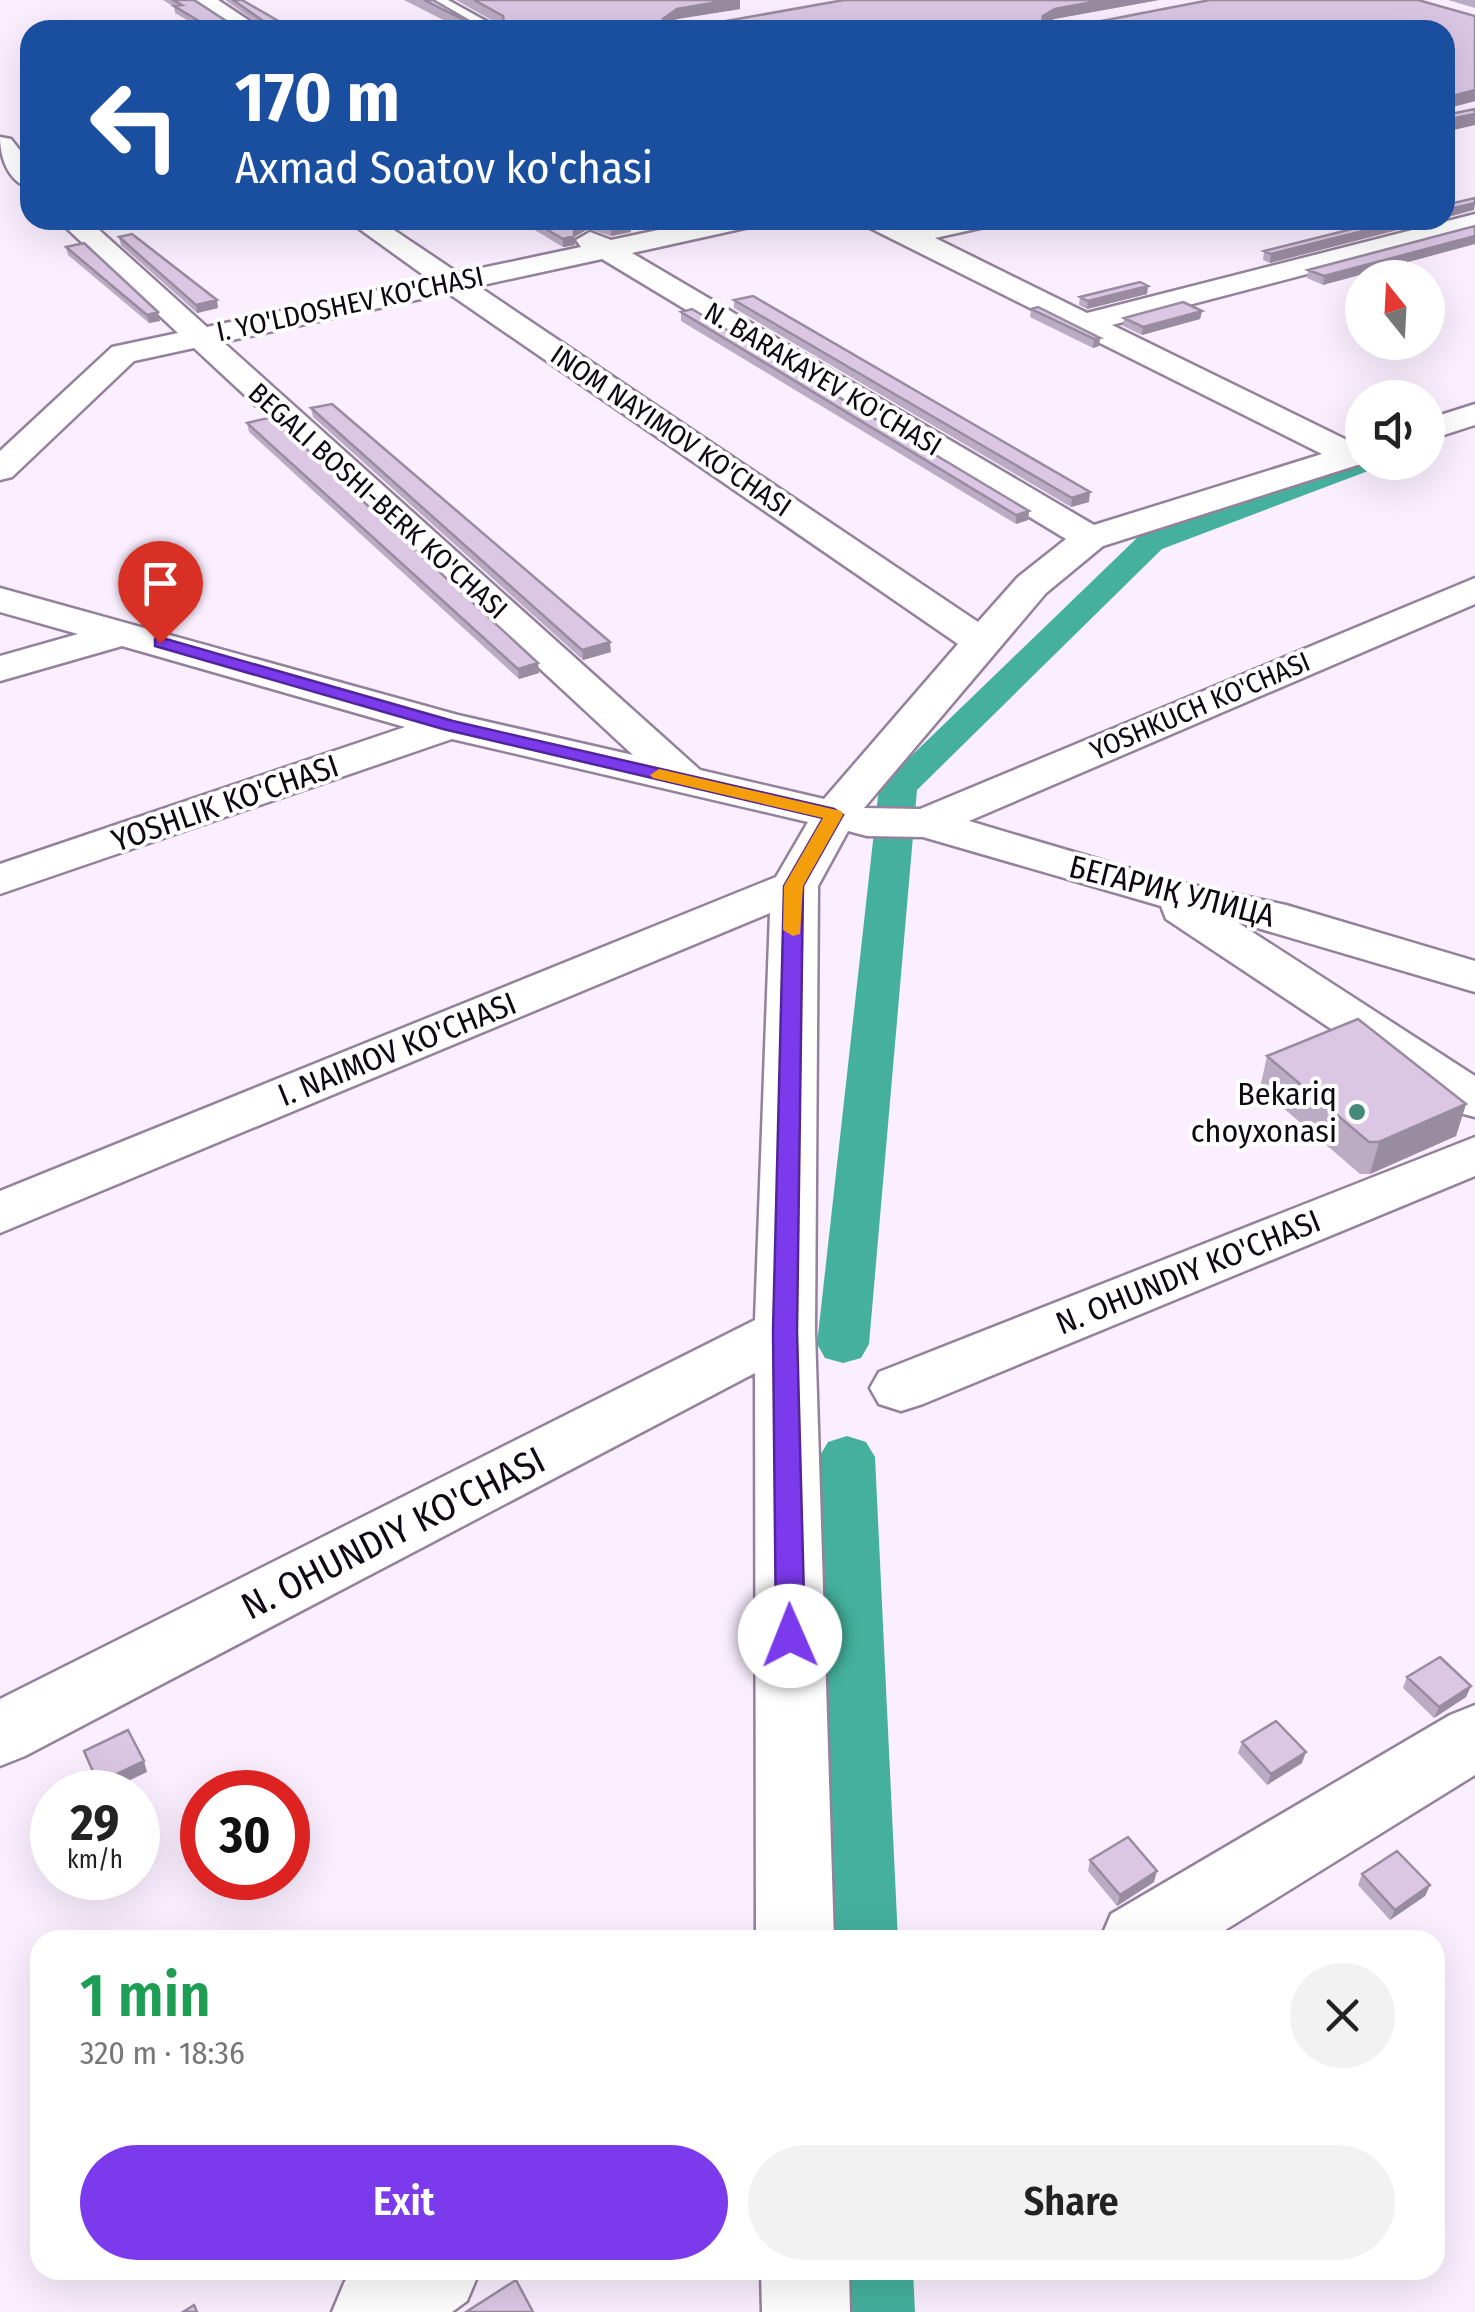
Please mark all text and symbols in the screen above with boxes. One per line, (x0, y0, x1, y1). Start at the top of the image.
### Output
text: 170 m (235, 56, 400, 140)
icon: left (70, 60, 200, 190)
text: Axmad Soatov ko'chasi (235, 141, 653, 195)
street label: I. YO'LDOSHEV KO'CHASI (214, 260, 486, 348)
north arrow (1345, 260, 1445, 360)
map controls (1345, 260, 1445, 480)
street label: N. BARAKAYEV KO'CHASI (699, 295, 947, 463)
street label: INOM NAYIMOV KO'CHASI (545, 338, 797, 524)
street label: BEGALI BOSHI-BERK KO'CHASI (242, 376, 514, 626)
button: sound (1345, 380, 1445, 480)
pin (118, 541, 203, 644)
icon: arrive (133, 556, 188, 611)
street label: YOSHKUCH KO'CHASI (1085, 645, 1315, 767)
street label: YOSHLIK KO'CHASI (107, 746, 343, 860)
street label: БЕГАРИҚ УЛИЦА (1065, 847, 1279, 935)
street label: I. NAIMOV KO'CHASI (272, 984, 522, 1114)
place label: Bekariq choyxonasi (1191, 1075, 1337, 1150)
marker: Bekariq choyxonasi (1346, 1101, 1368, 1123)
street label: N. OHUNDIY KO'CHASI (1050, 1202, 1326, 1342)
street label: N. OHUNDIY KO'CHASI (234, 1437, 552, 1629)
position arrow (738, 1584, 842, 1688)
speed limit sign: 30 (180, 1770, 310, 1900)
text: 29 (71, 1793, 119, 1853)
text: km/h (67, 1845, 123, 1875)
text: 1 min (80, 1960, 211, 2032)
button: close (1290, 1963, 1395, 2068)
text: 320 m · 18:36 (80, 2034, 245, 2072)
button: Exit (80, 2145, 728, 2260)
button: Share (748, 2145, 1395, 2260)

